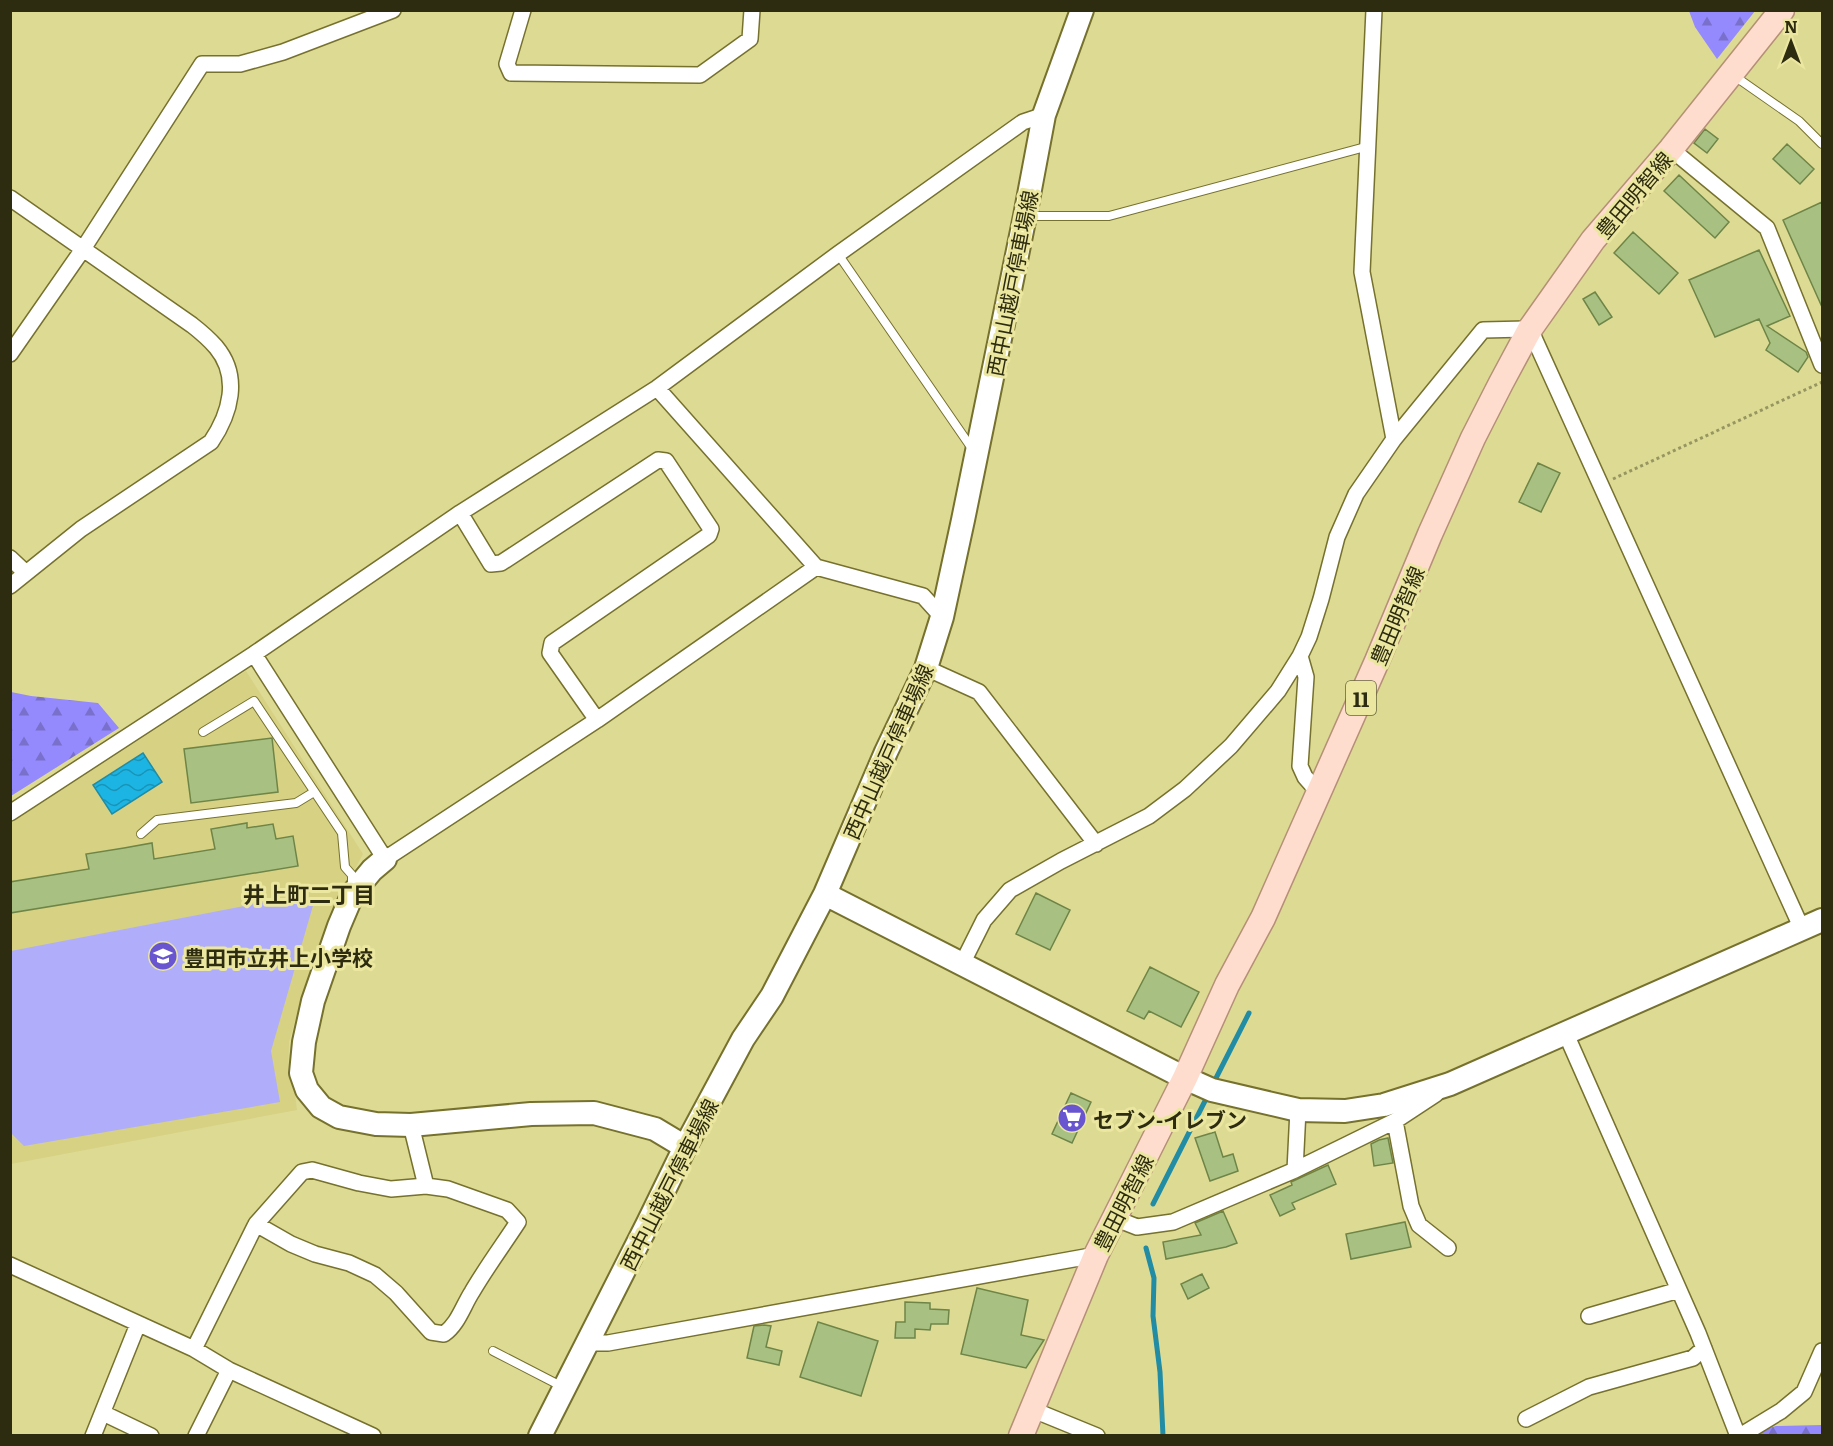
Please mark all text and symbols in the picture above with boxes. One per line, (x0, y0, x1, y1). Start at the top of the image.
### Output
north arrow (1761, 12, 1821, 72)
text: N (1784, 14, 1798, 38)
street label: 豊田明智線 (1587, 144, 1679, 244)
street label: 西中山越戸停車場線 (978, 187, 1044, 379)
street label: 豊田明智線 (1361, 561, 1431, 669)
street label: 西中山越戸停車場線 (834, 658, 940, 844)
road number: 11 (1346, 681, 1376, 715)
district label: 井上町二丁目 (243, 877, 375, 910)
school or university icon: 豊田市立井上小学校 (147, 940, 179, 972)
place label: 豊田市立井上小学校 (184, 941, 373, 972)
street label: 西中山越戸停車場線 (611, 1093, 725, 1275)
supermarket icon: セブン-イレブン (1056, 1102, 1088, 1134)
place label: セブン-イレブン (1093, 1103, 1247, 1134)
street label: 豊田明智線 (1084, 1148, 1160, 1256)

